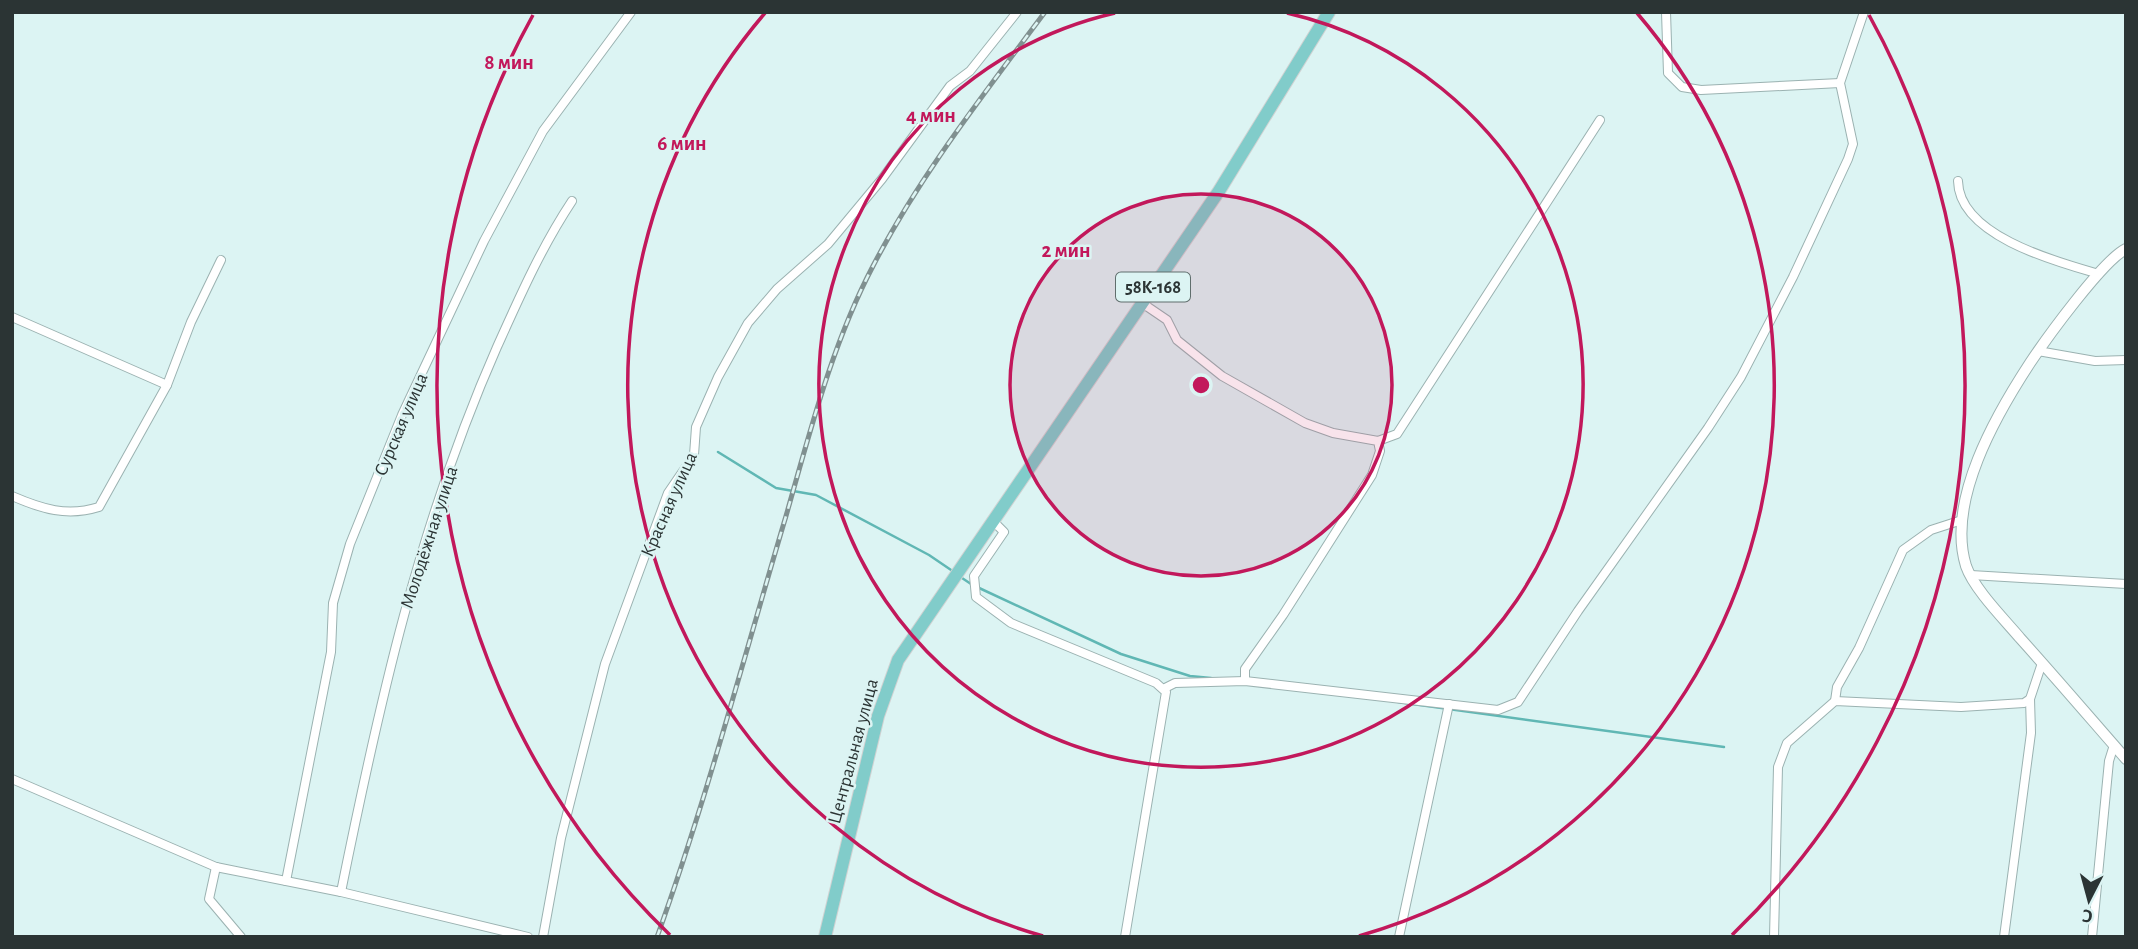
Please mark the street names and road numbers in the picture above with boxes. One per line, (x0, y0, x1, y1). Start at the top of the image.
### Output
road number: 58К-168 (1116, 272, 1190, 302)
street label: Сурская улица (371, 370, 432, 479)
street label: Красная улица (638, 449, 701, 560)
street label: Молодёжная улица (397, 464, 462, 611)
street label: Центральная улица (825, 676, 882, 826)

